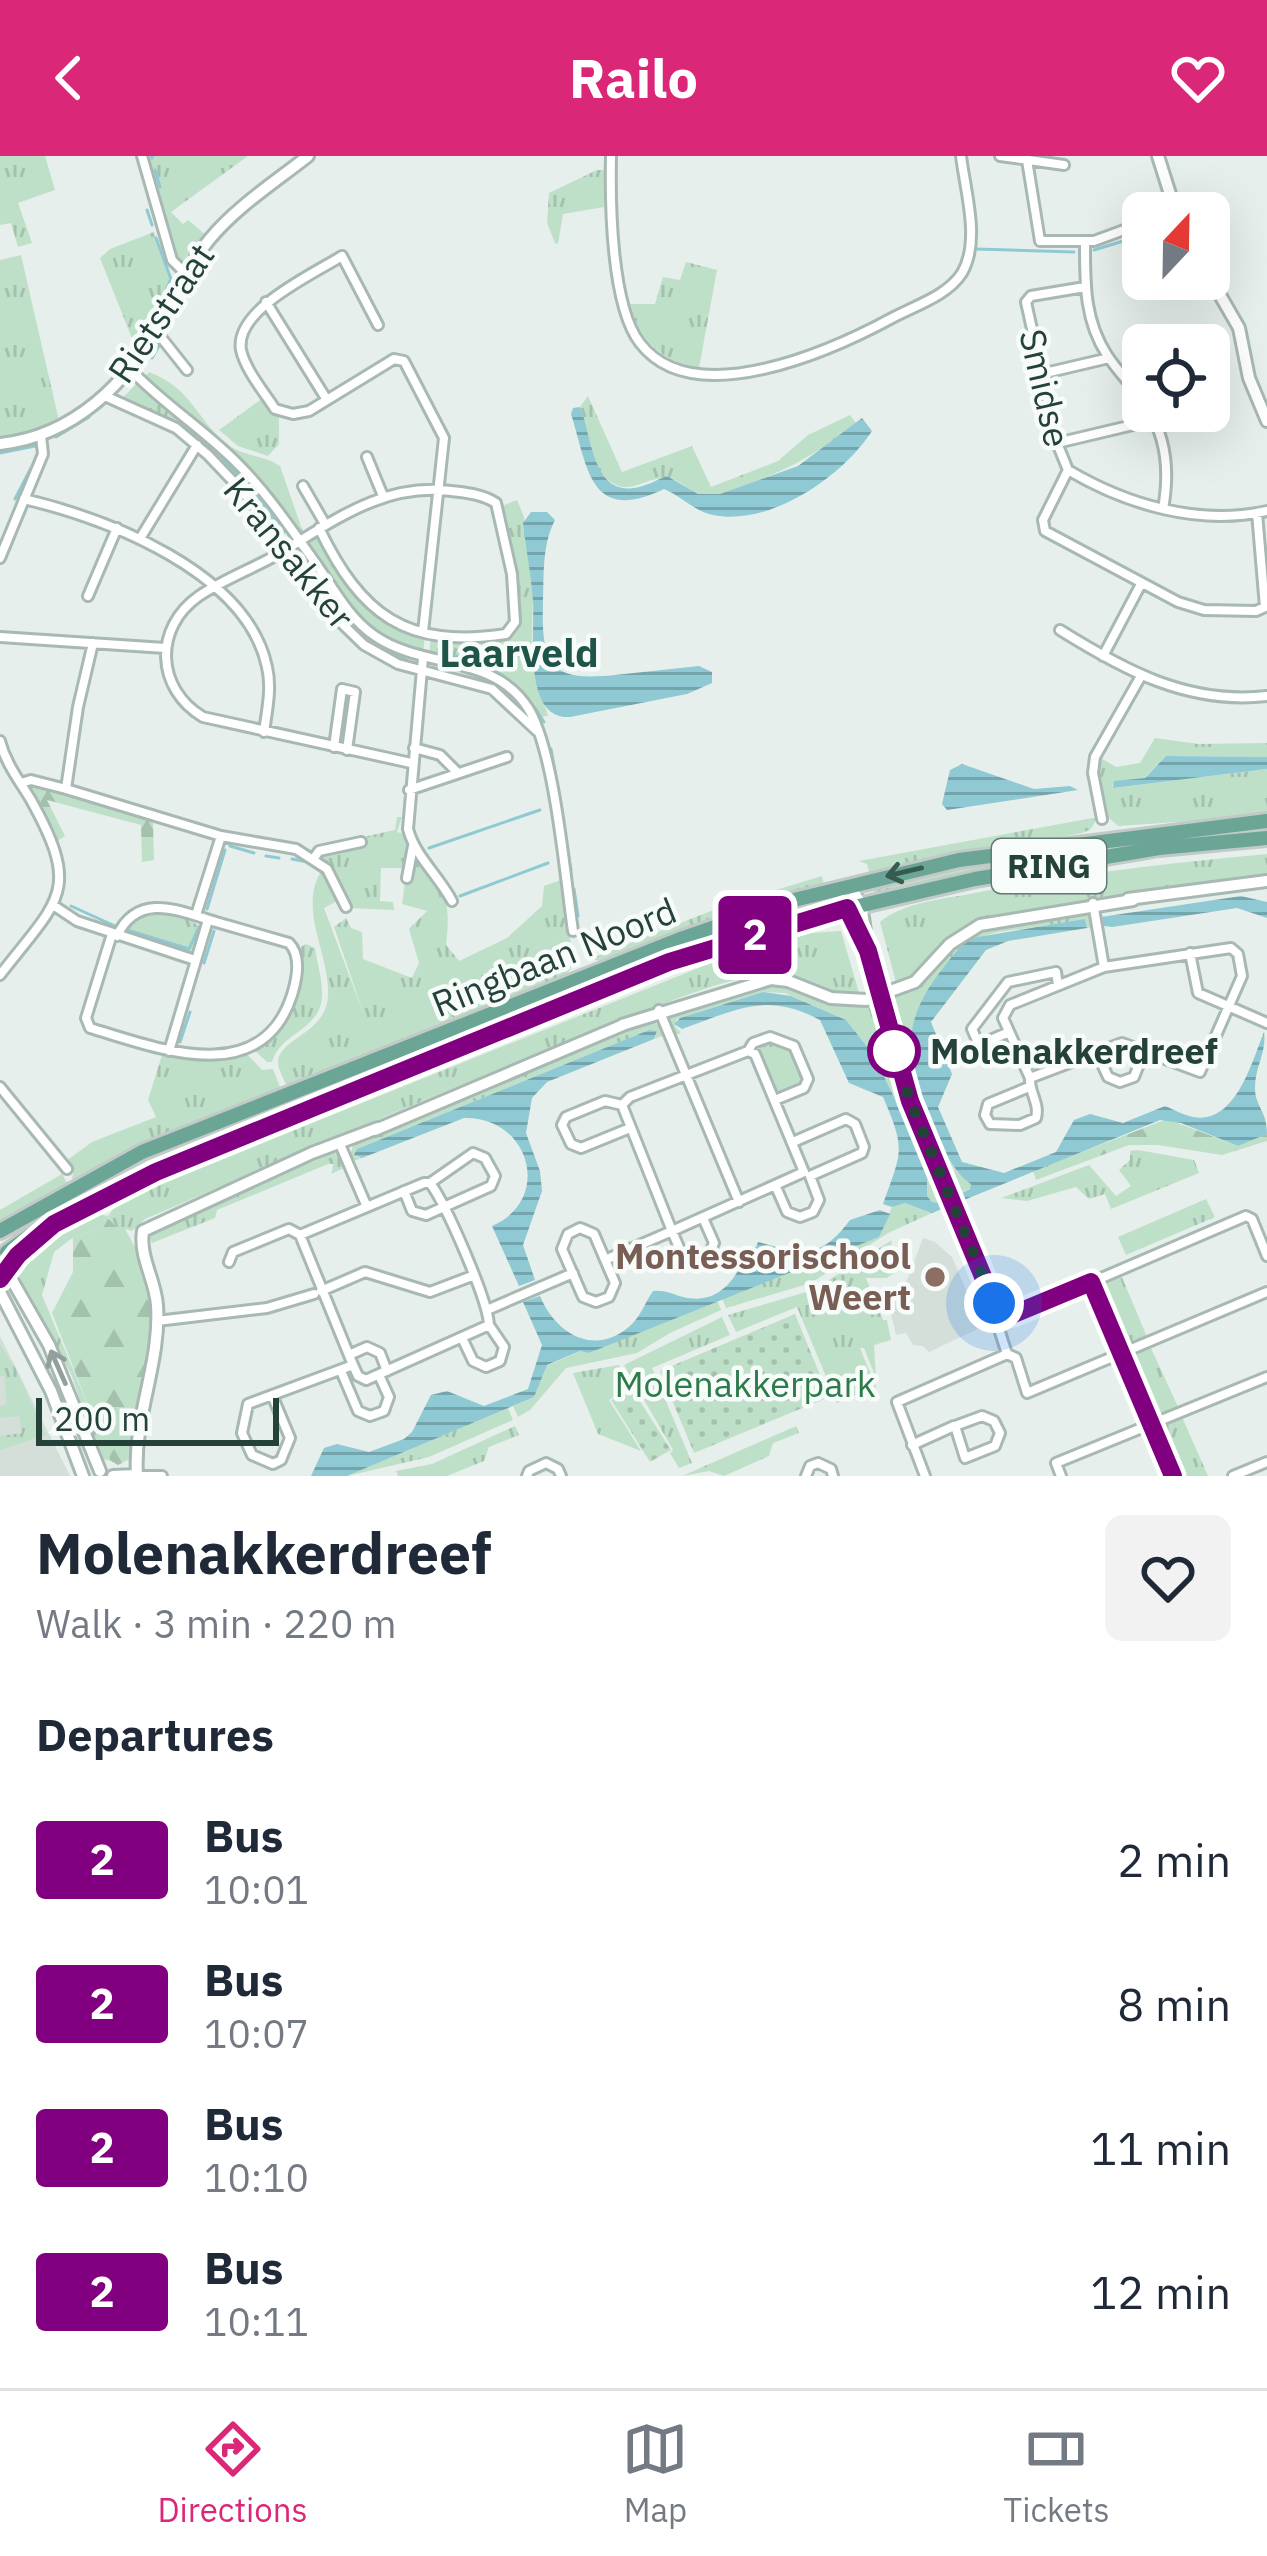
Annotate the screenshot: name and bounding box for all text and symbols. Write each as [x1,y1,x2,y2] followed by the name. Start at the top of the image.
[569,43,698,113] text: Railo
[36,45,102,111] icon: back
[1165,45,1231,111] icon: heart
[1122,192,1230,300] north arrow
[1122,192,1230,432] map controls
[97,234,224,392] street label: Rietstraat
[1009,324,1082,451] street label: Smidse
[1122,324,1230,432] button: locate
[214,467,365,638] street label: Kransakker
[439,627,599,678] district label: Laarveld
[992,839,1106,893] road number: RING
[886,862,924,885] one-way arrow
[425,886,683,1027] street label: Ringbaan Noord
[716,896,794,974] line badge: 2
[742,907,768,962] text: 2
[869,1026,919,1076] marker: Molenakkerdreef
[930,1027,1218,1074] place label: Molenakkerdreef
[615,1232,911,1320] place label: Montessorischool Weert
[922,1264,948,1290] marker: Montessorischool Weert
[964,1273,1024,1333] your location
[46,1349,68,1385] one-way arrow
[614,1360,876,1407] park label: Molenakkerpark
[36,1392,279,1445] scale bar
[54,1397,150,1440] text: 200 m
[1105,1515,1231,1641] button: heart
[36,1516,492,1590] text: Molenakkerdreef
[36,1598,397,1649] text: Walk · 3 min · 220 m
[36,1705,274,1763] text: Departures
[204,1806,284,1864] text: Bus
[1117,1831,1231,1889] text: 2 min
[89,1832,115,1887] text: 2
[204,1864,309,1915] text: 10:01
[204,1950,284,2008] text: Bus
[1117,1975,1231,2033] text: 8 min
[89,1976,115,2031] text: 2
[204,2008,309,2059] text: 10:07
[204,2094,284,2152] text: Bus
[1090,2119,1231,2177] text: 11 min
[89,2120,115,2175] text: 2
[204,2152,309,2203] text: 10:10
[204,2238,284,2296] text: Bus
[1090,2263,1231,2321] text: 12 min
[89,2264,115,2319] text: 2
[204,2296,309,2347] text: 10:11
[157,2416,308,2531] tab: Directions
[622,2416,688,2531] tab: Map
[1003,2416,1110,2531] tab: Tickets

